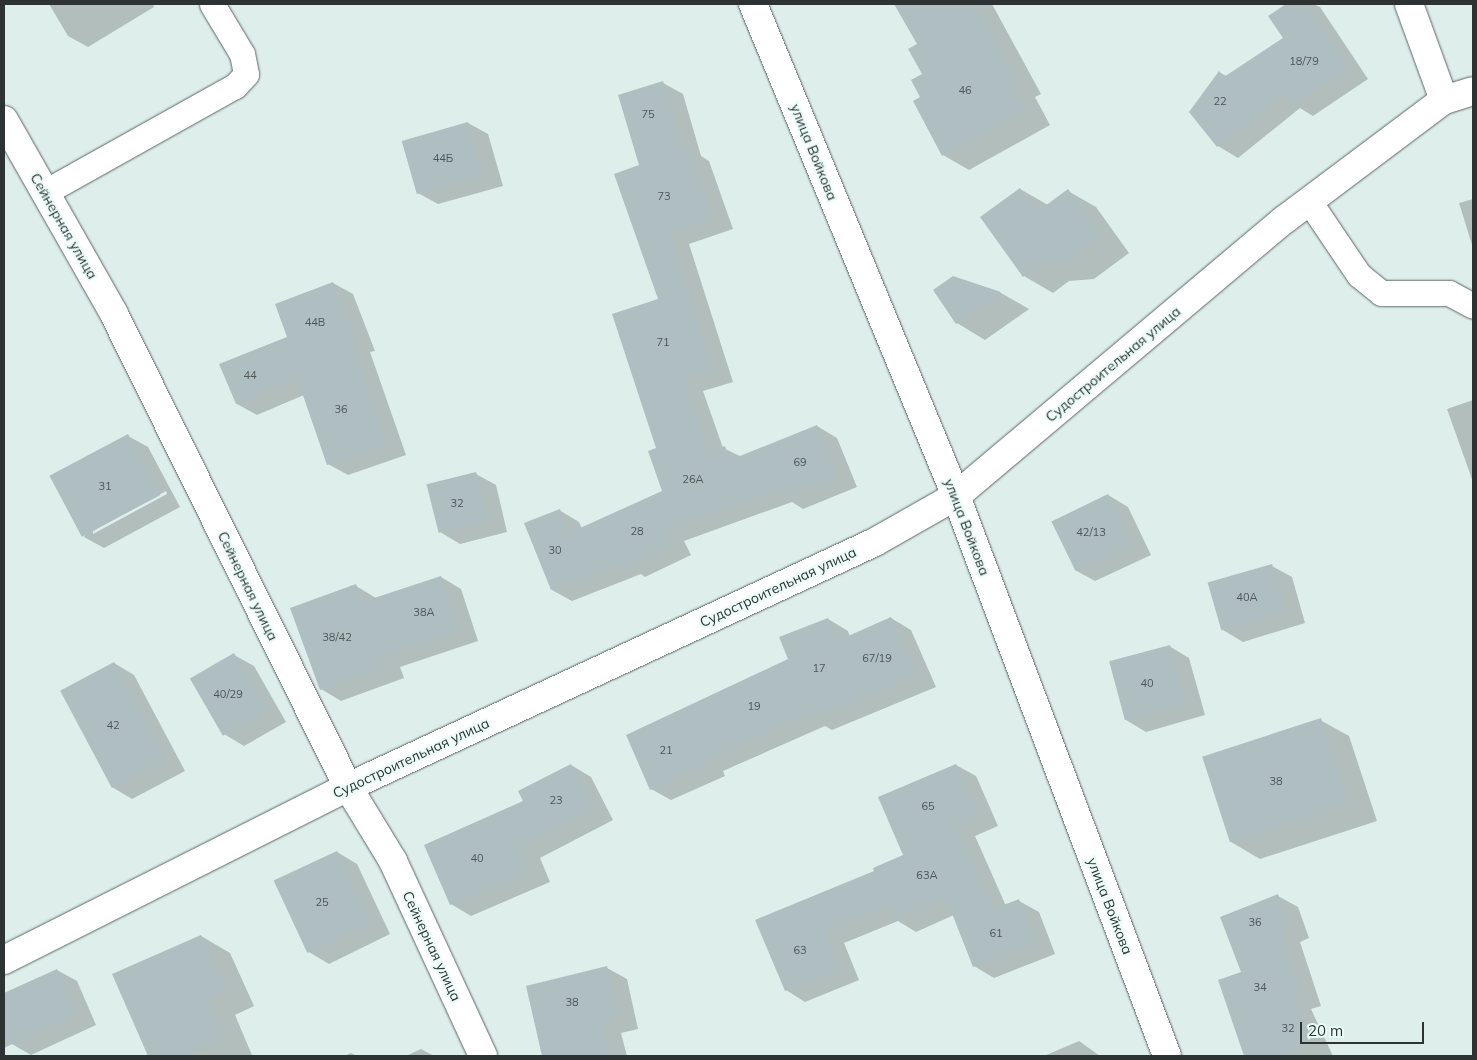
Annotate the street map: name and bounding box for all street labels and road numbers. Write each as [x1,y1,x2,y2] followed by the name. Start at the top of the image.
[787,101,841,203] street label: улица Войкова
[27,170,101,282] street label: Сейнерная улица
[1042,303,1184,425] street label: Судостроительная улица
[941,476,993,578] street label: улица Войкова
[214,529,282,643] street label: Сейнерная улица
[697,543,859,631] street label: Судостроительная улица
[330,714,492,802] street label: Судостроительная улица
[1084,855,1136,957] street label: улица Войкова
[399,888,465,1004] street label: Сейнерная улица

